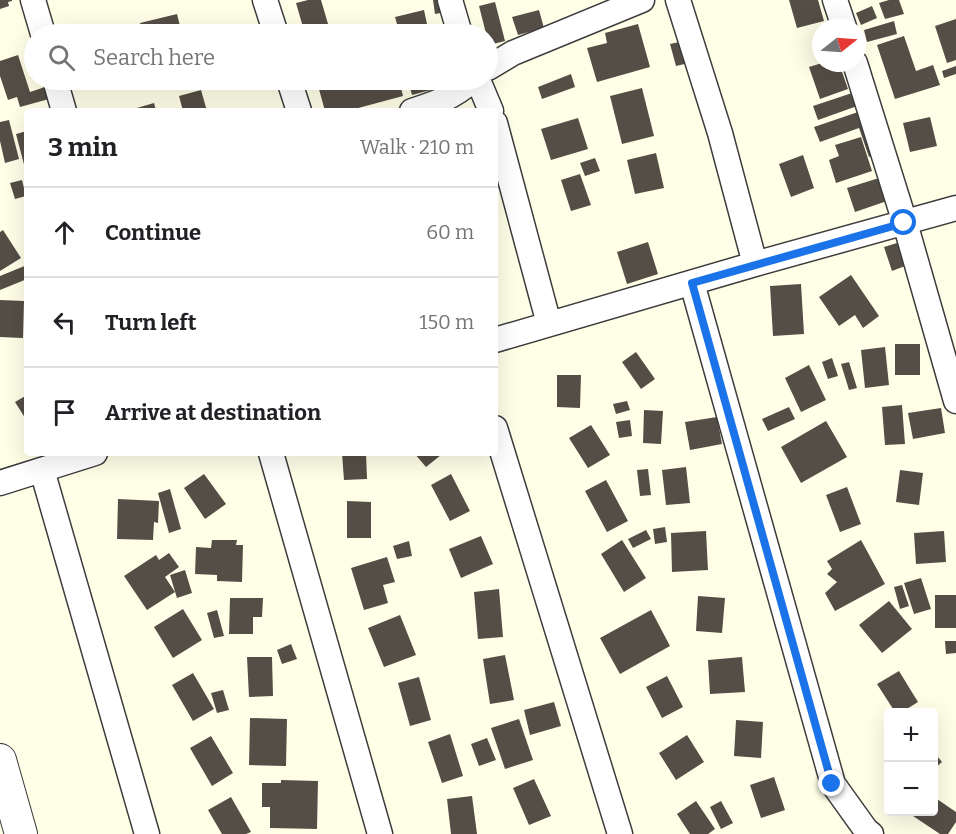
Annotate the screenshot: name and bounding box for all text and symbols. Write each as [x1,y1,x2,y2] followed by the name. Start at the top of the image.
[812,18,866,72] north arrow
[24,24,498,90] search box
[45,41,78,74] icon: search
[93,44,215,71] text: Search here
[48,132,117,163] text: 3 min
[360,135,474,159] text: Walk · 210 m
[890,209,916,235] route start
[48,216,81,249] icon: ahead
[105,219,201,246] text: Continue
[426,220,474,244] text: 60 m
[48,306,81,339] icon: left
[105,309,197,336] text: Turn left
[419,310,474,334] text: 150 m
[48,396,81,429] icon: arrive
[105,399,321,426] text: Arrive at destination
[884,708,938,816] map controls
[884,708,938,762] button: +
[884,762,938,816] button: −
[818,770,844,796] route end

